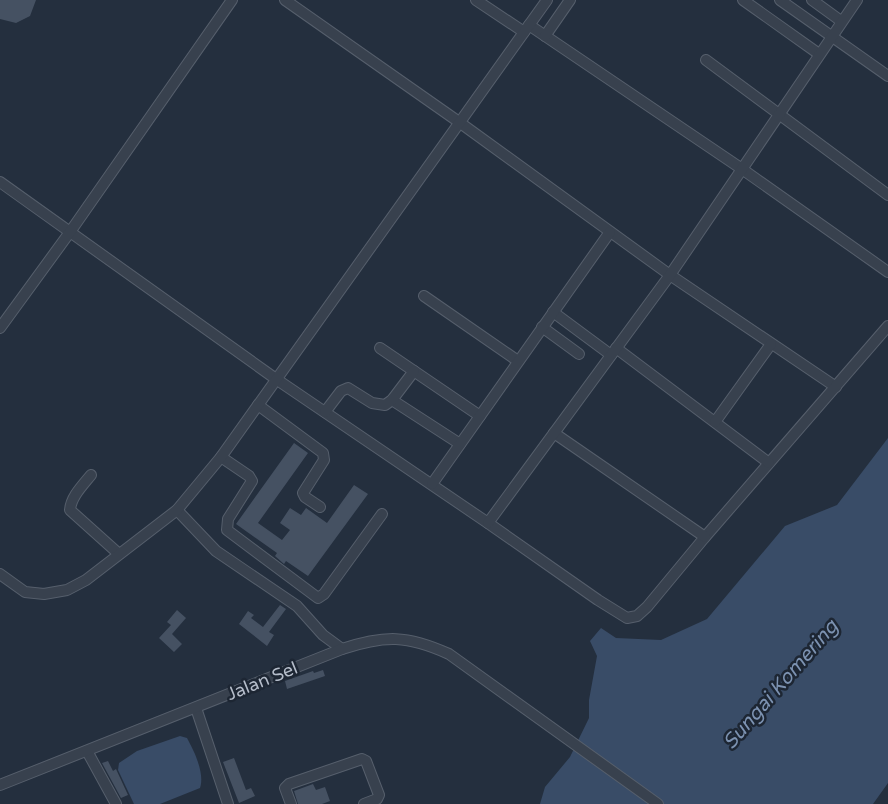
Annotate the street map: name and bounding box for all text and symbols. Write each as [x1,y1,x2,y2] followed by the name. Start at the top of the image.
[718,614,844,754] water label: Sungai Komering
[223,657,301,705] street label: Jalan Sel

